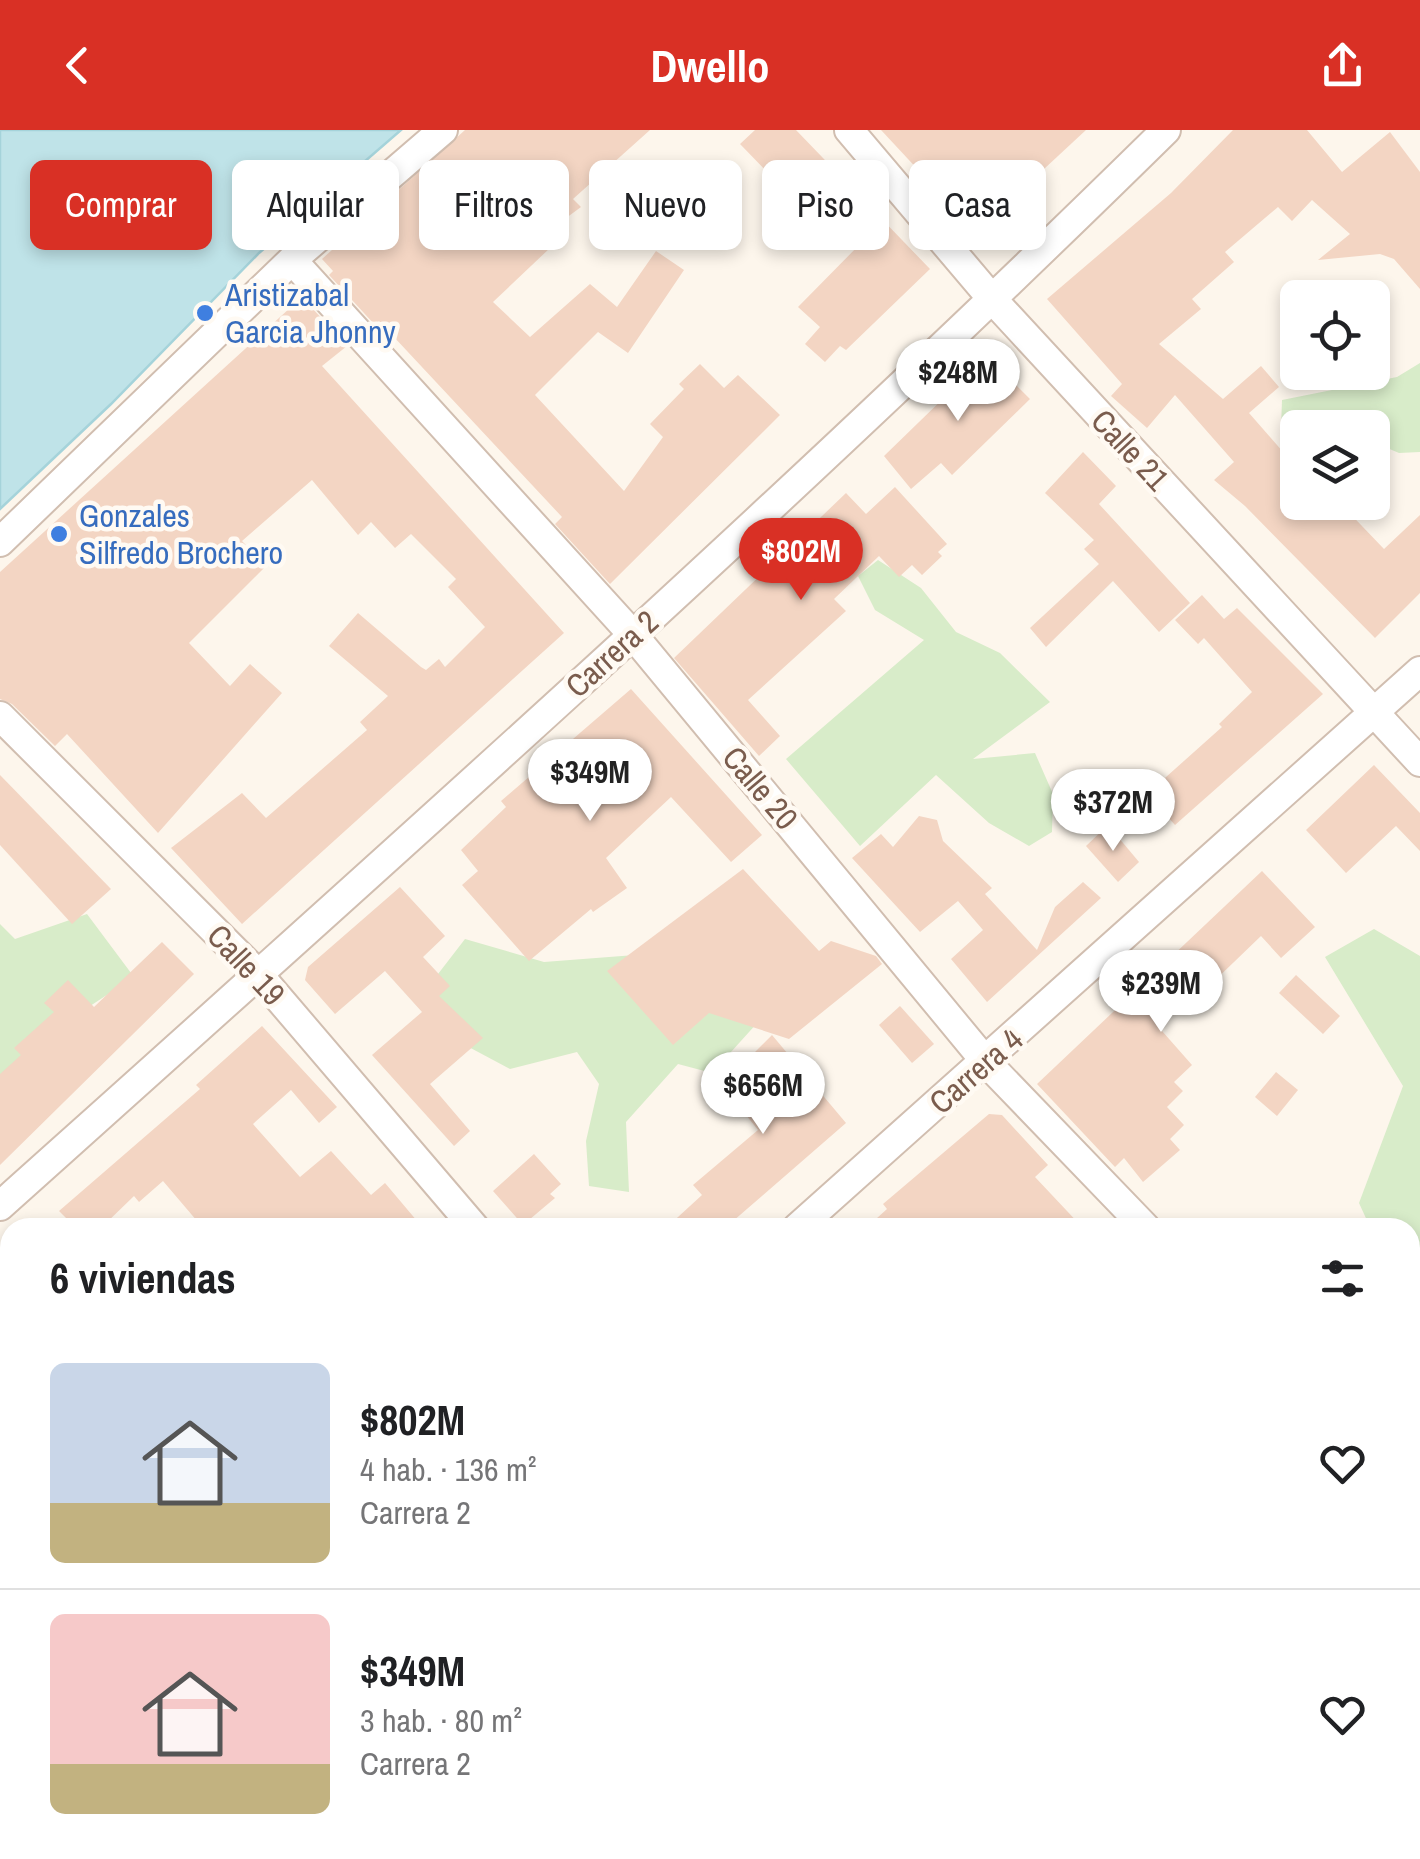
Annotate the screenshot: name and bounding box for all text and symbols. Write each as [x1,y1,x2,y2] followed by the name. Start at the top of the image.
[651,35,769,96] text: Dwello
[50,38,105,93] icon: back
[1315,38,1370,93] icon: share
[30,160,212,250] chip: Comprar
[232,160,399,250] chip: Alquilar
[419,160,569,250] chip: Filtros
[589,160,742,250] chip: Nuevo
[762,160,889,250] chip: Piso
[909,160,1046,250] chip: Casa
[224,273,396,353] place label: Aristizabal Garcia Jhonny
[1280,280,1390,520] map controls
[1280,280,1390,390] button: locate
[194,302,216,324] marker: Aristizabal Garcia Jhonny
[888,339,1028,424] pin: $248M
[918,350,998,393] text: $248M
[1082,400,1179,500] street label: Calle 21
[1280,410,1390,520] button: layers
[79,494,283,574] place label: Gonzales Silfredo Brochero
[731,518,871,603] pin: $802M
[48,523,70,545] marker: Gonzales Silfredo Brochero
[761,529,841,572] text: $802M
[556,601,667,707] street label: Carrera 2
[713,737,808,838] street label: Calle 20
[520,739,660,824] pin: $349M
[550,750,630,793] text: $349M
[1043,769,1183,854] pin: $372M
[1073,780,1153,823] text: $372M
[198,915,295,1015] street label: Calle 19
[1091,950,1231,1035] pin: $239M
[1121,961,1201,1004] text: $239M
[920,1018,1032,1123] street label: Carrera 4
[693,1052,833,1137] pin: $656M
[723,1063,803,1106] text: $656M
[50,1250,236,1306] text: 6 viviendas
[1315,1251,1370,1306] icon: filters
[360,1392,465,1448] text: $802M
[130,1403,250,1523] icon: home
[1315,1436,1370,1491] icon: heart
[360,1448,537,1491] text: 4 hab. · 136 m²
[360,1491,471,1534] text: Carrera 2
[360,1643,465,1699] text: $349M
[130,1654,250,1774] icon: home
[1315,1687,1370,1742] icon: heart
[360,1699,522,1742] text: 3 hab. · 80 m²
[360,1742,471,1785] text: Carrera 2

